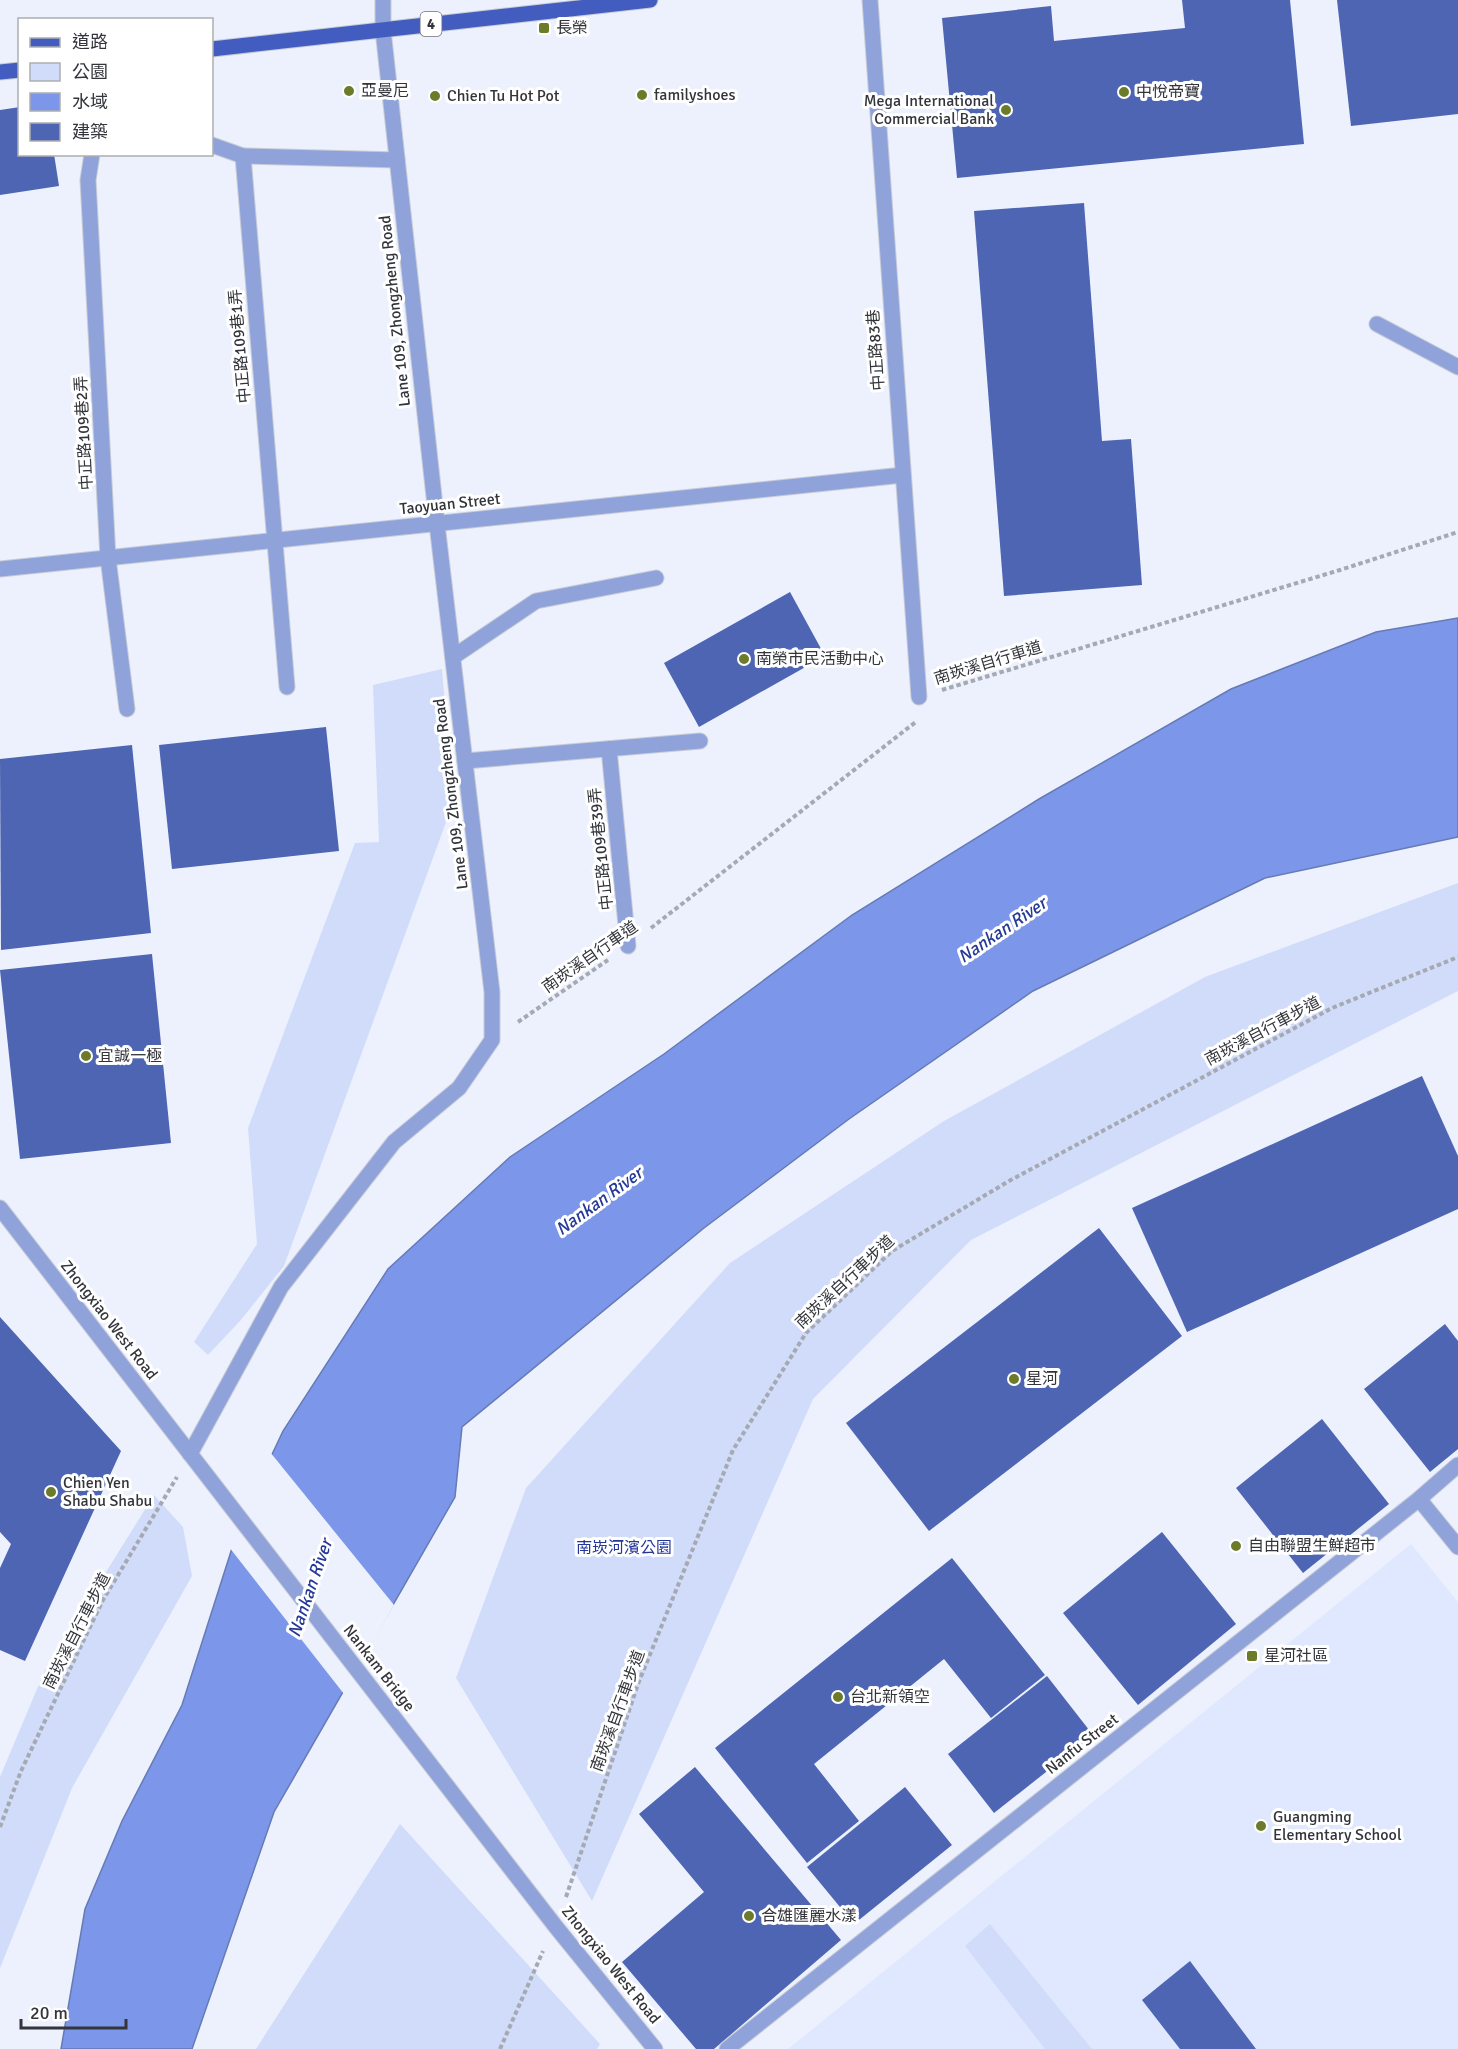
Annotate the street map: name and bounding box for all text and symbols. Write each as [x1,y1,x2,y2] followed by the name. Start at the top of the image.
[420,12,442,36] road number: 4
[18,18,213,156] legend
[556,18,588,38] place label: 長榮
[537,21,551,35] marker: 長榮
[72,31,108,53] text: 道路
[72,61,108,83] text: 公園
[361,81,409,101] place label: 亞曼尼
[1136,82,1200,102] place label: 中悅帝寶
[342,84,356,98] marker: 亞曼尼
[654,85,736,105] place label: familyshoes
[1117,85,1131,99] marker: 中悅帝寶
[447,86,560,106] place label: Chien Tu Hot Pot
[635,88,649,102] marker: familyshoes
[428,89,442,103] marker: Chien Tu Hot Pot
[72,91,108,113] text: 水域
[864,91,994,129] place label: Mega International Commercial Bank
[999,103,1013,117] marker: Mega International Commercial Bank
[72,121,108,143] text: 建築
[375,214,415,408] street label: Lane 109, Zhongzheng Road
[225,288,255,404] street label: 中正路109巷1弄
[863,309,889,391] street label: 中正路83巷
[71,375,97,491] street label: 中正路109巷2弄
[399,489,502,519] street label: Taoyuan Street
[932,637,1044,689] street label: 南崁溪自行車道
[756,649,884,669] place label: 南榮市民活動中心
[737,652,751,666] marker: 南榮市民活動中心
[429,697,473,891] street label: Lane 109, Zhongzheng Road
[585,787,617,911] street label: 中正路109巷39弄
[953,891,1052,968] water label: Nankan River
[538,917,642,997] street label: 南崁溪自行車道
[1202,992,1324,1070] street label: 南崁溪自行車步道
[98,1046,162,1066] place label: 宜誠一極
[79,1049,93,1063] marker: 宜誠一極
[551,1161,649,1240] water label: Nankan River
[791,1231,899,1333] street label: 南崁溪自行車步道
[56,1256,162,1384] street label: Zhongxiao West Road
[1026,1369,1058,1389] place label: 星河
[1007,1372,1021,1386] marker: 星河
[63,1473,152,1511] place label: Chien Yen Shabu Shabu
[44,1485,58,1499] marker: Chien Yen Shabu Shabu
[283,1534,338,1640] water label: Nankan River
[1248,1536,1376,1556] place label: 自由聯盟生鮮超市
[576,1538,672,1558] park label: 南崁河濱公園
[1229,1539,1243,1553] marker: 自由聯盟生鮮超市
[39,1569,115,1693] street label: 南崁溪自行車步道
[339,1620,419,1716] street label: Nankam Bridge
[1264,1646,1328,1666] place label: 星河社區
[587,1647,649,1775] street label: 南崁溪自行車步道
[1245,1649,1259,1663] marker: 星河社區
[850,1687,930,1707] place label: 台北新領空
[831,1690,845,1704] marker: 台北新領空
[1042,1709,1123,1779] street label: Nanfu Street
[1273,1807,1402,1845] place label: Guangming Elementary School
[1254,1819,1268,1833] marker: Guangming Elementary School
[557,1902,665,2028] street label: Zhongxiao West Road
[761,1906,857,1926] place label: 合雄匯麗水漾
[742,1909,756,1923] marker: 合雄匯麗水漾
[21,1992,126,2030] scale bar
[30,2002,68,2024] text: 20 m

